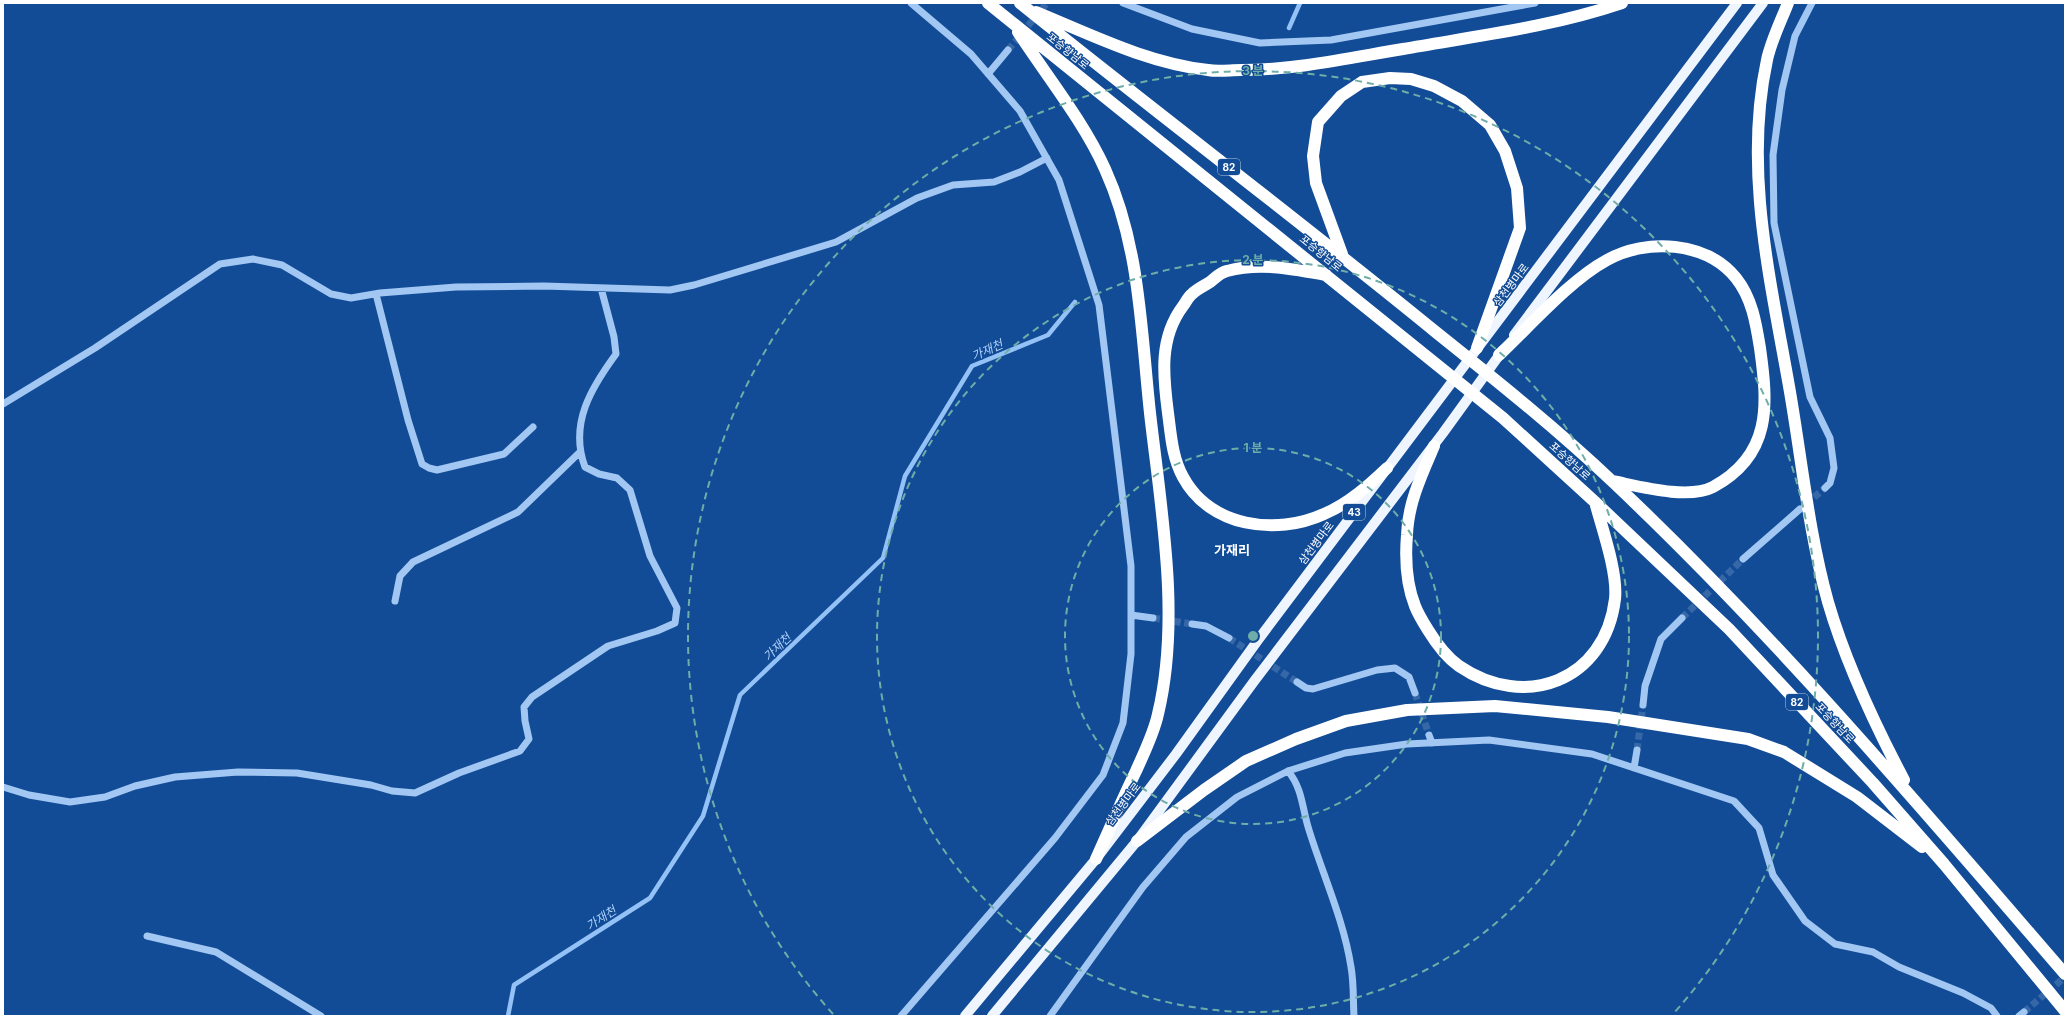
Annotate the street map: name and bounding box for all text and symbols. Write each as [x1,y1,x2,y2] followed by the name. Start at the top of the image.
[1044,30,1092,72] street label: 포승향남로
[1242,63,1264,78] text: 3 분
[1218,159,1240,175] road number: 82
[1297,232,1345,274] street label: 포승향남로
[1242,252,1264,267] text: 2 분
[1490,261,1532,309] street label: 삼천병마로
[969,336,1007,364] water label: 가재천
[1547,439,1593,483] street label: 포승향남로
[1243,440,1263,455] text: 1 분
[1343,504,1365,520] road number: 43
[1295,519,1337,567] street label: 삼천병마로
[1214,542,1250,558] district label: 가재리
[760,629,796,664] water label: 가재천
[1246,629,1260,643] centre of rings
[1786,694,1808,710] road number: 82
[1813,700,1857,746] street label: 포승향남로
[1102,780,1144,828] street label: 삼천병마로
[583,902,621,933] water label: 가재천

